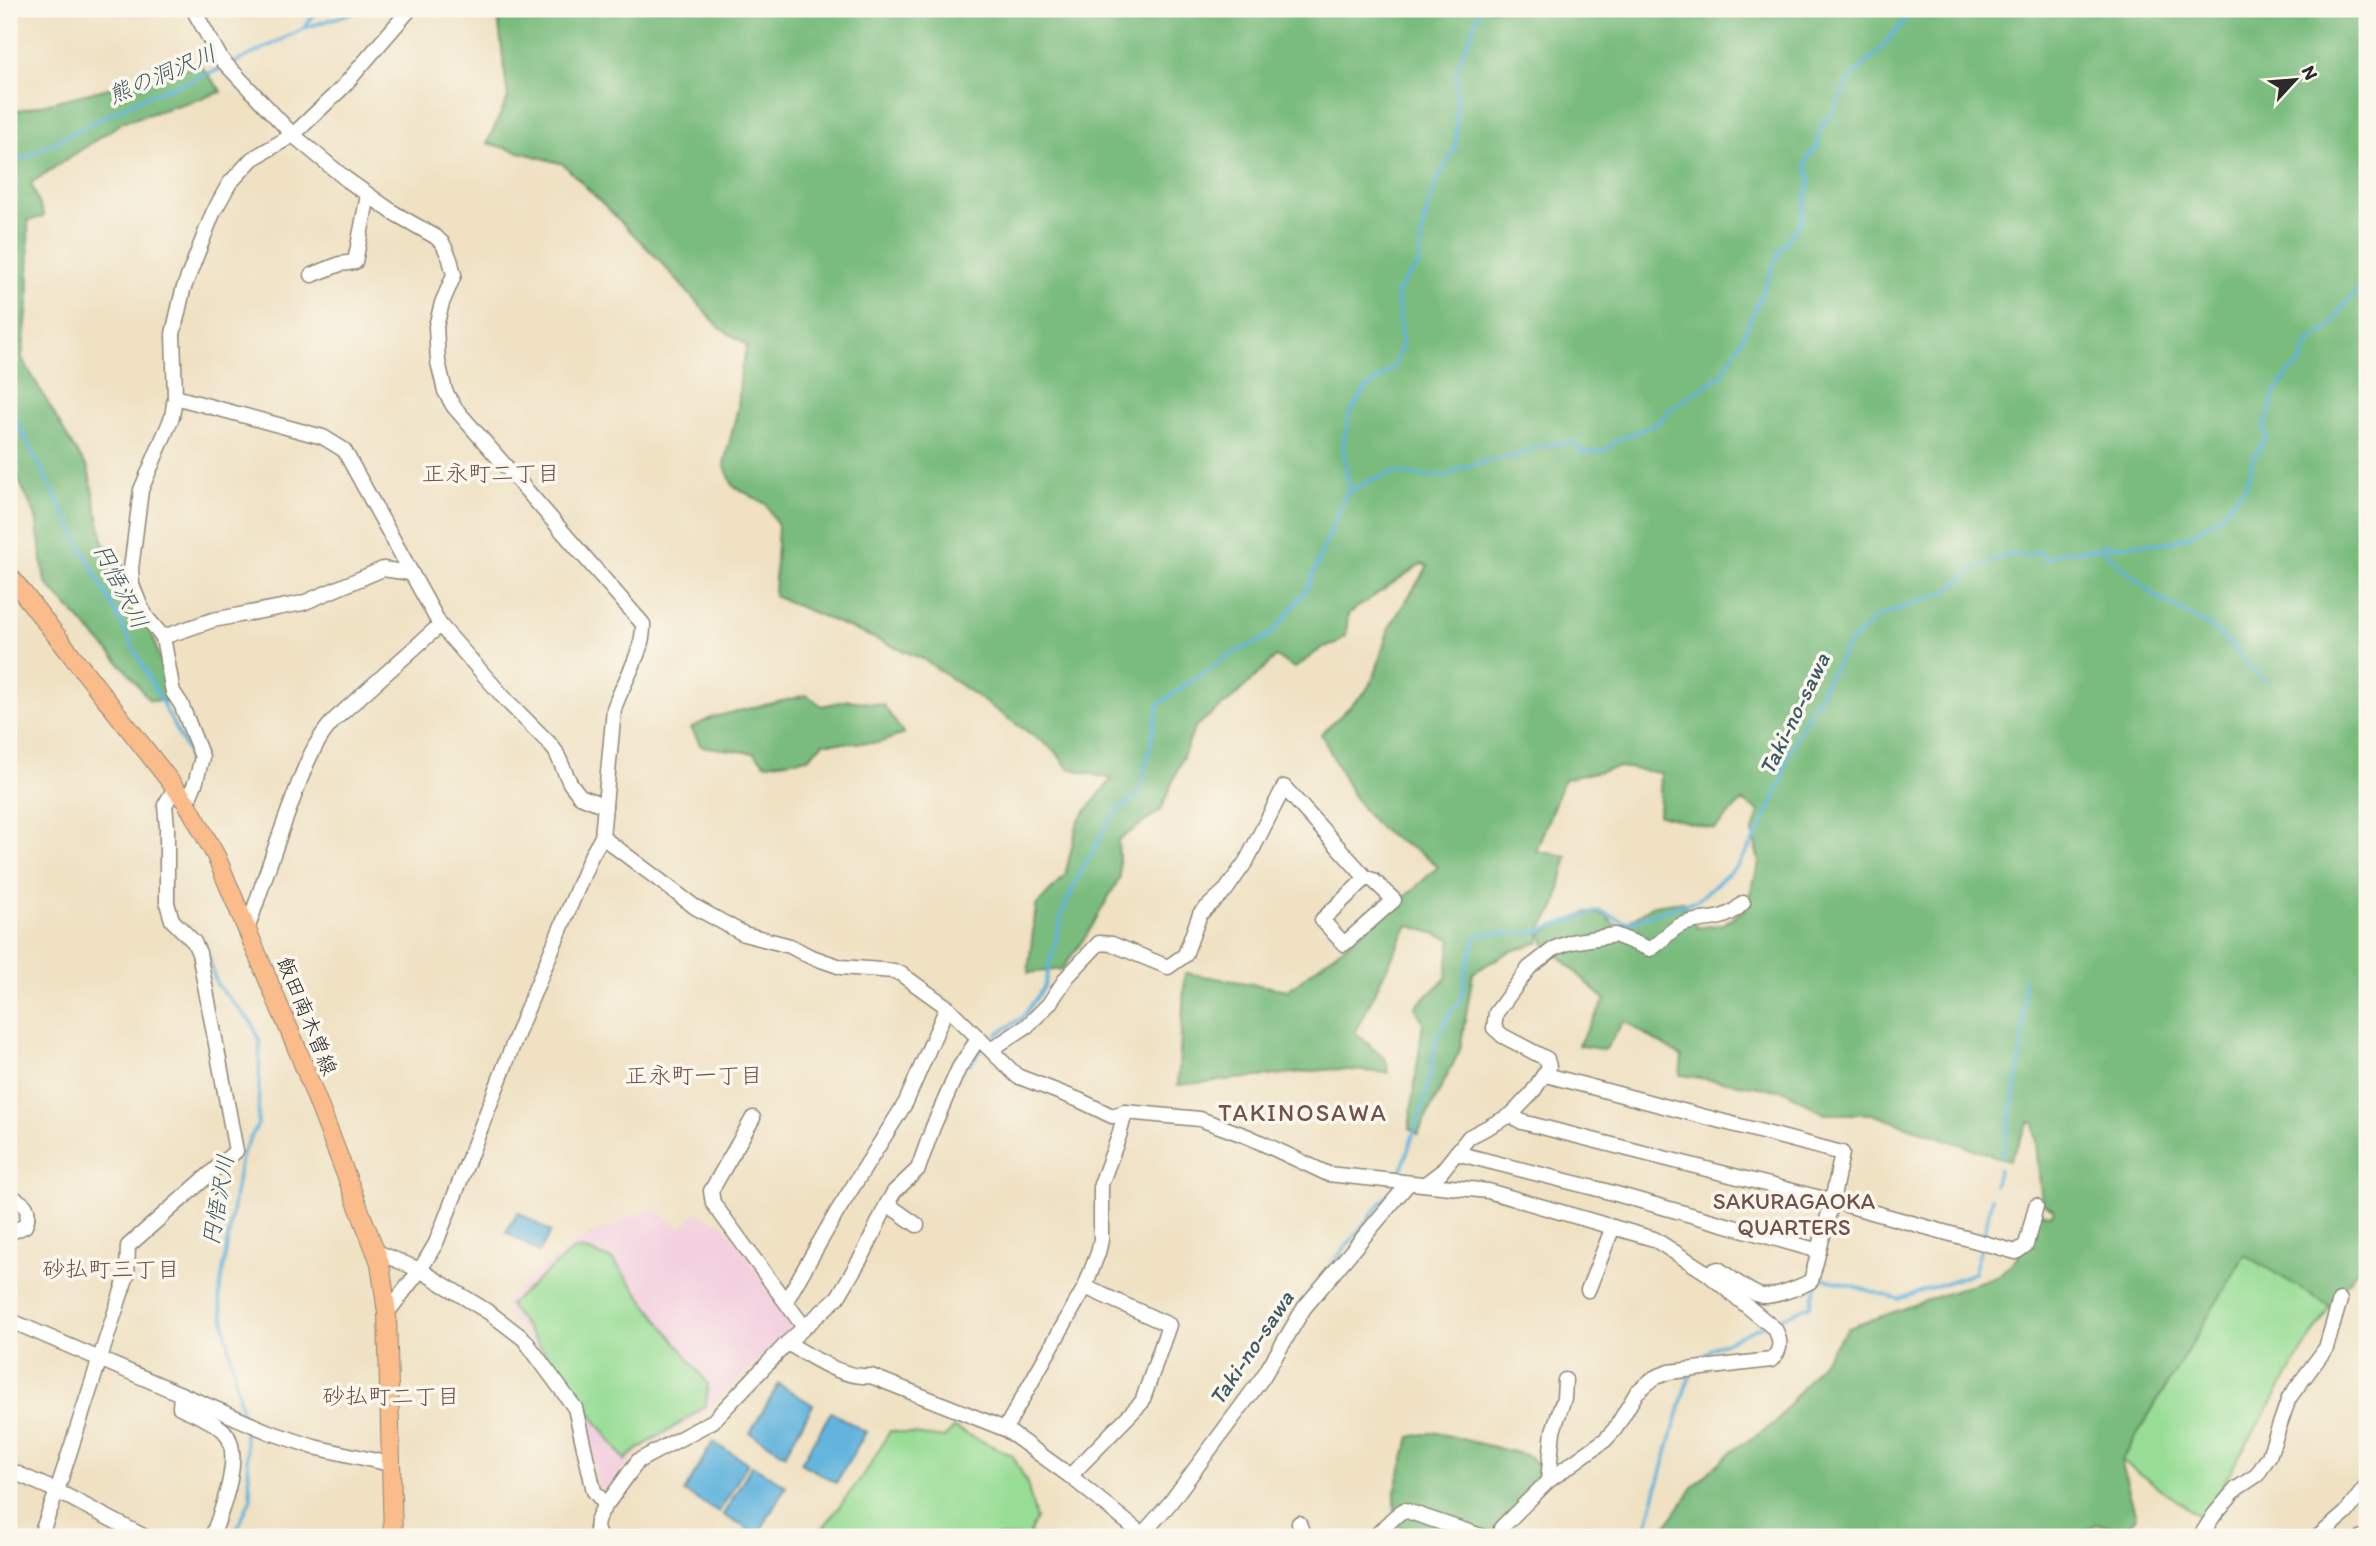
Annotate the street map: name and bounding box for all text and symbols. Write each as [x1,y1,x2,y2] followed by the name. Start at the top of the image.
[104,39,220,109] water label: 熊の洞沢川
[2260,46,2330,116] north arrow
[2297,62,2323,84] text: N
[422,459,560,487] district label: 正永町二丁目
[88,539,154,633] water label: 円悟沢川
[1752,648,1836,779] water label: Taki-no-sawa
[272,953,343,1079] street label: 飯田南木曽線
[625,1061,763,1089] district label: 正永町一丁目
[1218,1098,1388,1127] district label: TAKINOSAWA
[196,1152,240,1248] water label: 円悟沢川
[1713,1187,1875,1241] district label: SAKURAGAOKA QUARTERS
[42,1255,180,1283] district label: 砂払町三丁目
[1202,1285,1300,1411] water label: Taki-no-sawa
[322,1382,460,1410] district label: 砂払町二丁目

